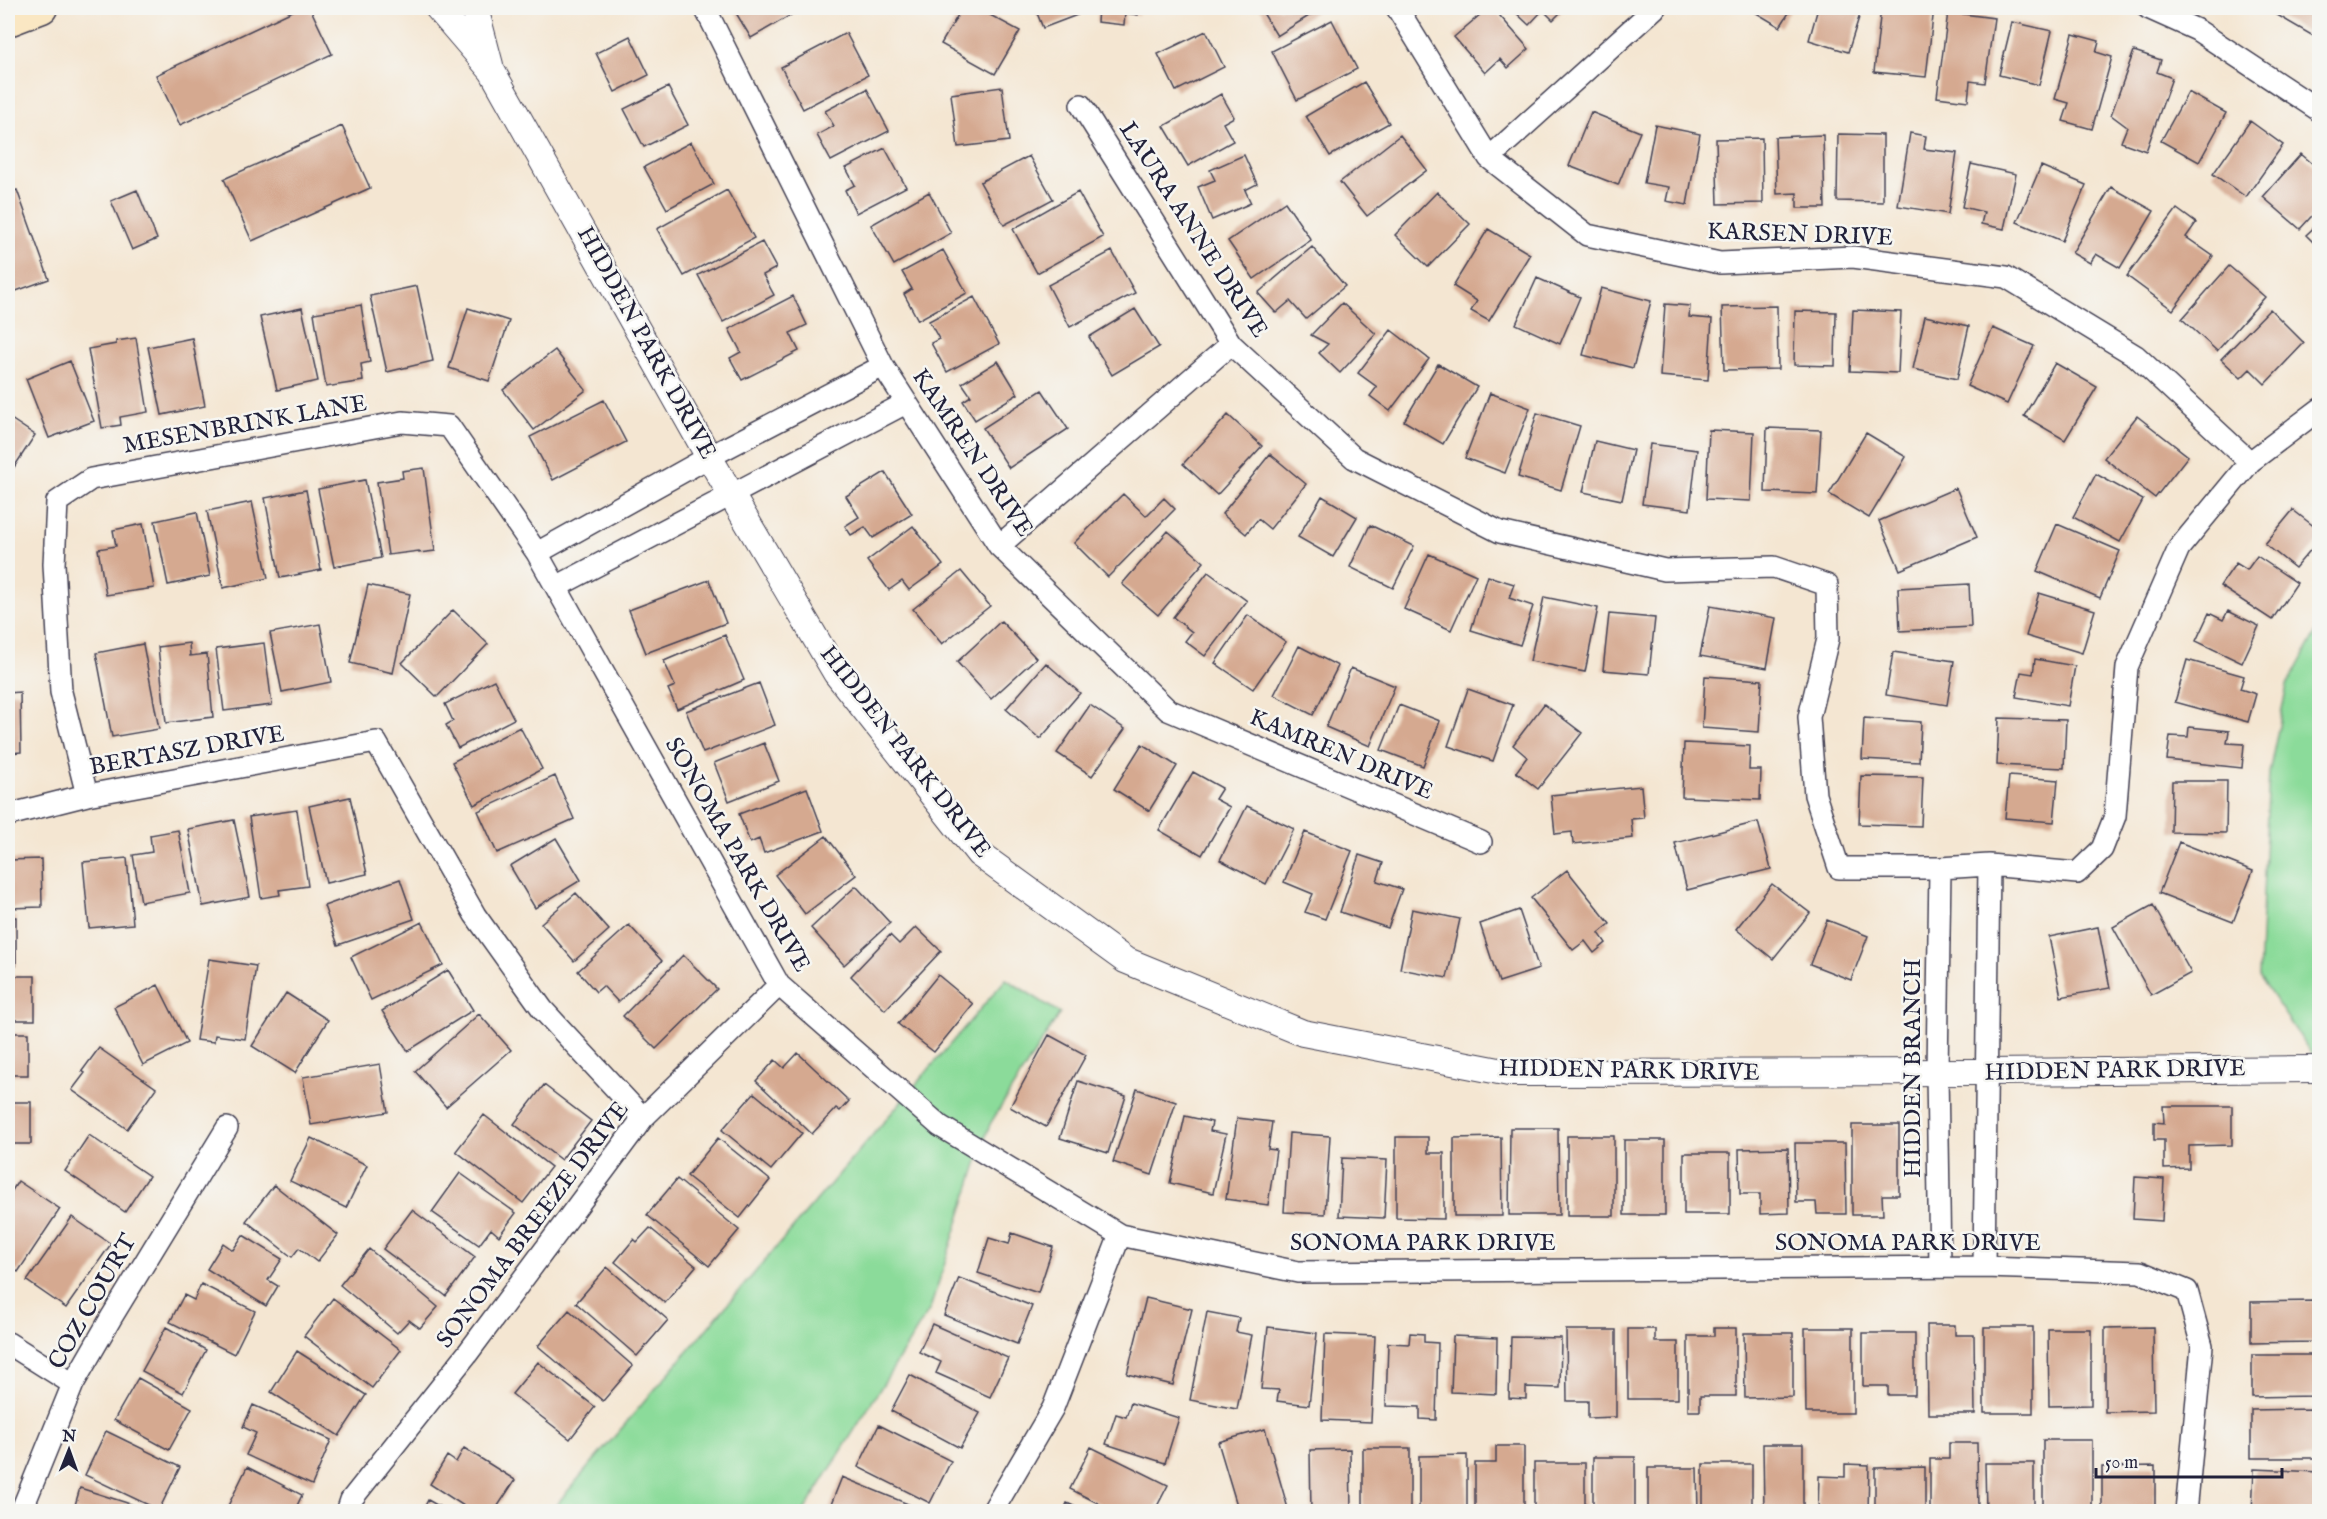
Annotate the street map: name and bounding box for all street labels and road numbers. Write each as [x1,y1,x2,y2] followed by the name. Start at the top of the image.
[1111,116,1275,344] street label: LAURA ANNE DRIVE
[1706,216,1894,254] street label: KARSEN DRIVE
[569,221,723,465] street label: HIDDEN PARK DRIVE
[904,363,1040,543] street label: KAMREN DRIVE
[121,388,369,462] street label: MESENBRINK LANE
[812,639,998,865] street label: HIDDEN PARK DRIVE
[1244,702,1438,808] street label: KAMREN DRIVE
[87,719,287,783] street label: BERTASZ DRIVE
[657,732,817,978] street label: SONOMA PARK DRIVE
[1898,958,1929,1178] street label: HIDDEN BRANCH
[1498,1053,1760,1089] street label: HIDDEN PARK DRIVE
[1984,1053,2246,1089] street label: HIDDEN PARK DRIVE
[430,1095,636,1355] street label: SONOMA BREEZE DRIVE
[42,1228,145,1375] street label: COZ COURT
[1290,1228,1556,1259] street label: SONOMA PARK DRIVE
[1775,1228,2041,1259] street label: SONOMA PARK DRIVE

